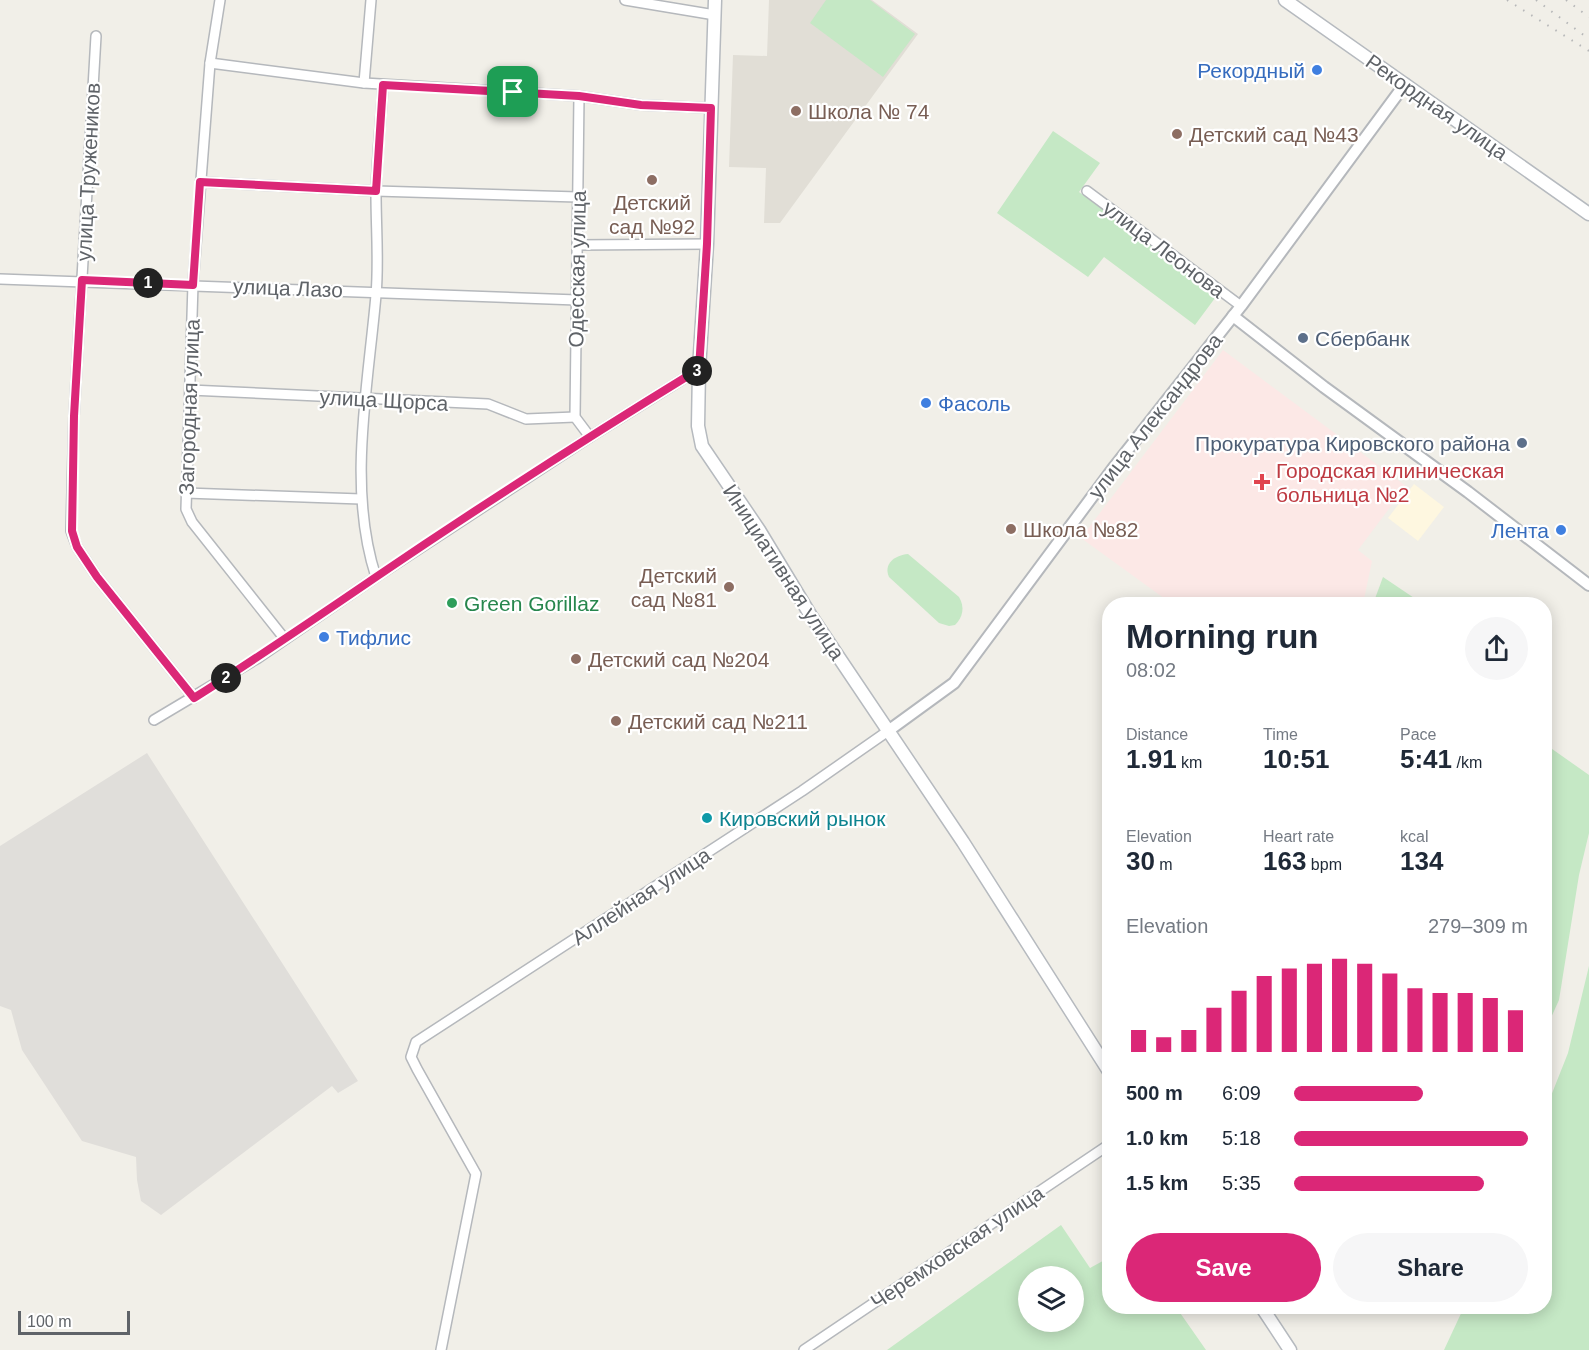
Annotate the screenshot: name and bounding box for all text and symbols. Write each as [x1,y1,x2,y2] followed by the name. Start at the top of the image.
[1362,50,1512,165] street label: Рекордная улица
[1197,59,1305,82] place label: Рекордный
[1310,63,1324,77] marker: Рекордный
[487,66,538,117] pin
[496,75,529,108] icon: arrive
[72,82,104,262] street label: улица Тружеников
[808,100,930,123] place label: Школа № 74
[789,104,803,118] marker: Школа № 74
[1189,123,1359,146] place label: Детский сад №43
[1170,127,1184,141] marker: Детский сад №43
[645,173,659,187] marker: Детский сад №92
[564,190,590,348] street label: Одесская улица
[609,191,695,238] place label: Детский сад №92
[1099,196,1230,302] street label: улица Леонова
[133,268,163,298] pin: 1
[144,274,152,291] text: 1
[233,275,343,301] street label: улица Лазо
[174,318,204,496] street label: Загородная улица
[1315,327,1410,350] place label: Сбербанк
[1083,329,1227,503] street label: улица Александрова
[1296,331,1310,345] marker: Сбербанк
[682,356,712,386] pin: 3
[693,362,701,379] text: 3
[319,385,449,415] street label: улица Щорса
[938,392,1011,415] place label: Фасоль
[919,396,933,410] marker: Фасоль
[1195,432,1510,455] place label: Прокуратура Кировского района
[1515,436,1529,450] marker: Прокуратура Кировского района
[1276,459,1504,506] place label: Городская клиническая больница №2
[1253,473,1271,491] marker: Городская клиническая больница №2
[719,480,849,664] street label: Инициативная улица
[1023,518,1139,541] place label: Школа №82
[1491,519,1549,542] place label: Лента
[1004,522,1018,536] marker: Школа №82
[1554,523,1568,537] marker: Лента
[631,564,717,611] place label: Детский сад №81
[722,580,736,594] marker: Детский сад №81
[464,592,599,615] place label: Green Gorillaz
[445,596,459,610] marker: Green Gorillaz
[1465,617,1528,680] button: share
[1126,618,1318,655] text: Morning run
[336,626,411,649] place label: Тифлис
[317,630,331,644] marker: Тифлис
[588,648,770,671] place label: Детский сад №204
[569,652,583,666] marker: Детский сад №204
[1126,659,1176,681] text: 08:02
[211,663,241,693] pin: 2
[222,669,230,686] text: 2
[628,710,808,733] place label: Детский сад №211
[609,714,623,728] marker: Детский сад №211
[1126,726,1188,743] text: Distance
[1263,726,1298,743] text: Time
[1400,726,1436,743] text: Pace
[1126,744,1177,774] text: 1.91
[1263,744,1330,774] text: 10:51
[1400,744,1452,774] text: 5:41
[1177,754,1202,771] text: km
[1452,754,1482,771] text: /km
[719,807,886,830] place label: Кировский рынок
[700,811,714,825] marker: Кировский рынок
[1126,828,1192,845] text: Elevation
[1263,828,1334,845] text: Heart rate
[1400,828,1428,845] text: kcal
[568,843,715,949] street label: Аллейная улица
[1126,846,1155,876] text: 30
[1263,846,1306,876] text: 163
[1400,846,1443,876] text: 134
[1155,856,1173,873] text: m
[1306,856,1342,873] text: bpm
[1126,915,1208,937] text: Elevation
[1428,915,1528,937] text: 279–309 m
[1126,1082,1183,1104] text: 500 m
[1222,1082,1261,1104] text: 6:09
[1126,1127,1188,1149] text: 1.0 km
[1222,1127,1261,1149] text: 5:18
[1126,1172,1188,1194] text: 1.5 km
[1222,1172,1261,1194] text: 5:35
[866,1181,1048,1313] street label: Черемховская улица
[1126,1233,1321,1302] button: Save
[1333,1233,1528,1302] button: Share
[1018,1266,1084,1332] map controls
[1018,1266,1084,1332] button: layers
[18,1308,130,1336] scale bar
[27,1313,71,1330] text: 100 m

